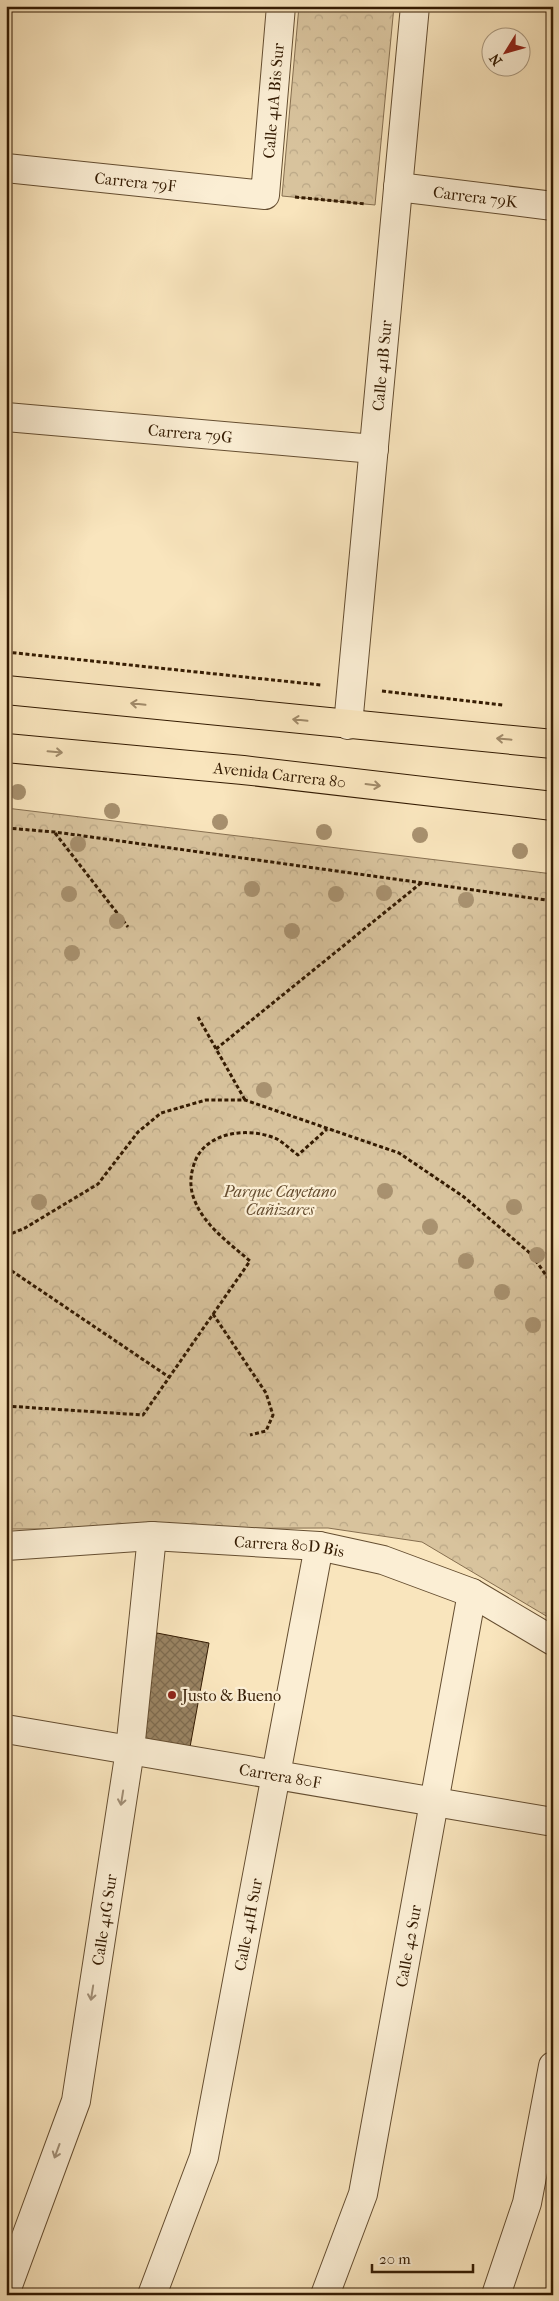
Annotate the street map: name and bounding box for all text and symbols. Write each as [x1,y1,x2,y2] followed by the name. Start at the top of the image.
[482,28,532,78] north arrow
[259,42,288,159] street label: Calle 41A Bis Sur
[486,50,506,69] text: N
[93,168,177,196] street label: Carrera 79F
[432,182,520,212] street label: Carrera 79K
[368,319,396,412] street label: Calle 41B Sur
[147,420,233,447] street label: Carrera 79G
[130,699,146,709] one-way arrow
[292,715,308,725] one-way arrow
[497,734,513,743] one-way arrow
[46,747,62,757] one-way arrow
[212,758,347,792] street label: Avenida Carrera 80
[365,780,381,790] one-way arrow
[222,1182,337,1219] park label: Parque Cayetano Cañizares
[233,1532,346,1561] street label: Carrera 80D Bis
[180,1686,281,1705] place label: Justo & Bueno
[166,1689,178,1701] marker: Justo & Bueno
[238,1760,323,1792] street label: Carrera 80F
[117,1790,127,1806] one-way arrow
[88,1872,121,1967] street label: Calle 41G Sur
[230,1877,266,1972] street label: Calle 41H Sur
[392,1903,425,1989] street label: Calle 42 Sur
[87,1985,97,2001] one-way arrow
[52,2143,61,2159] one-way arrow
[372,2241,473,2273] scale bar
[379,2250,411,2268] text: 20 m

